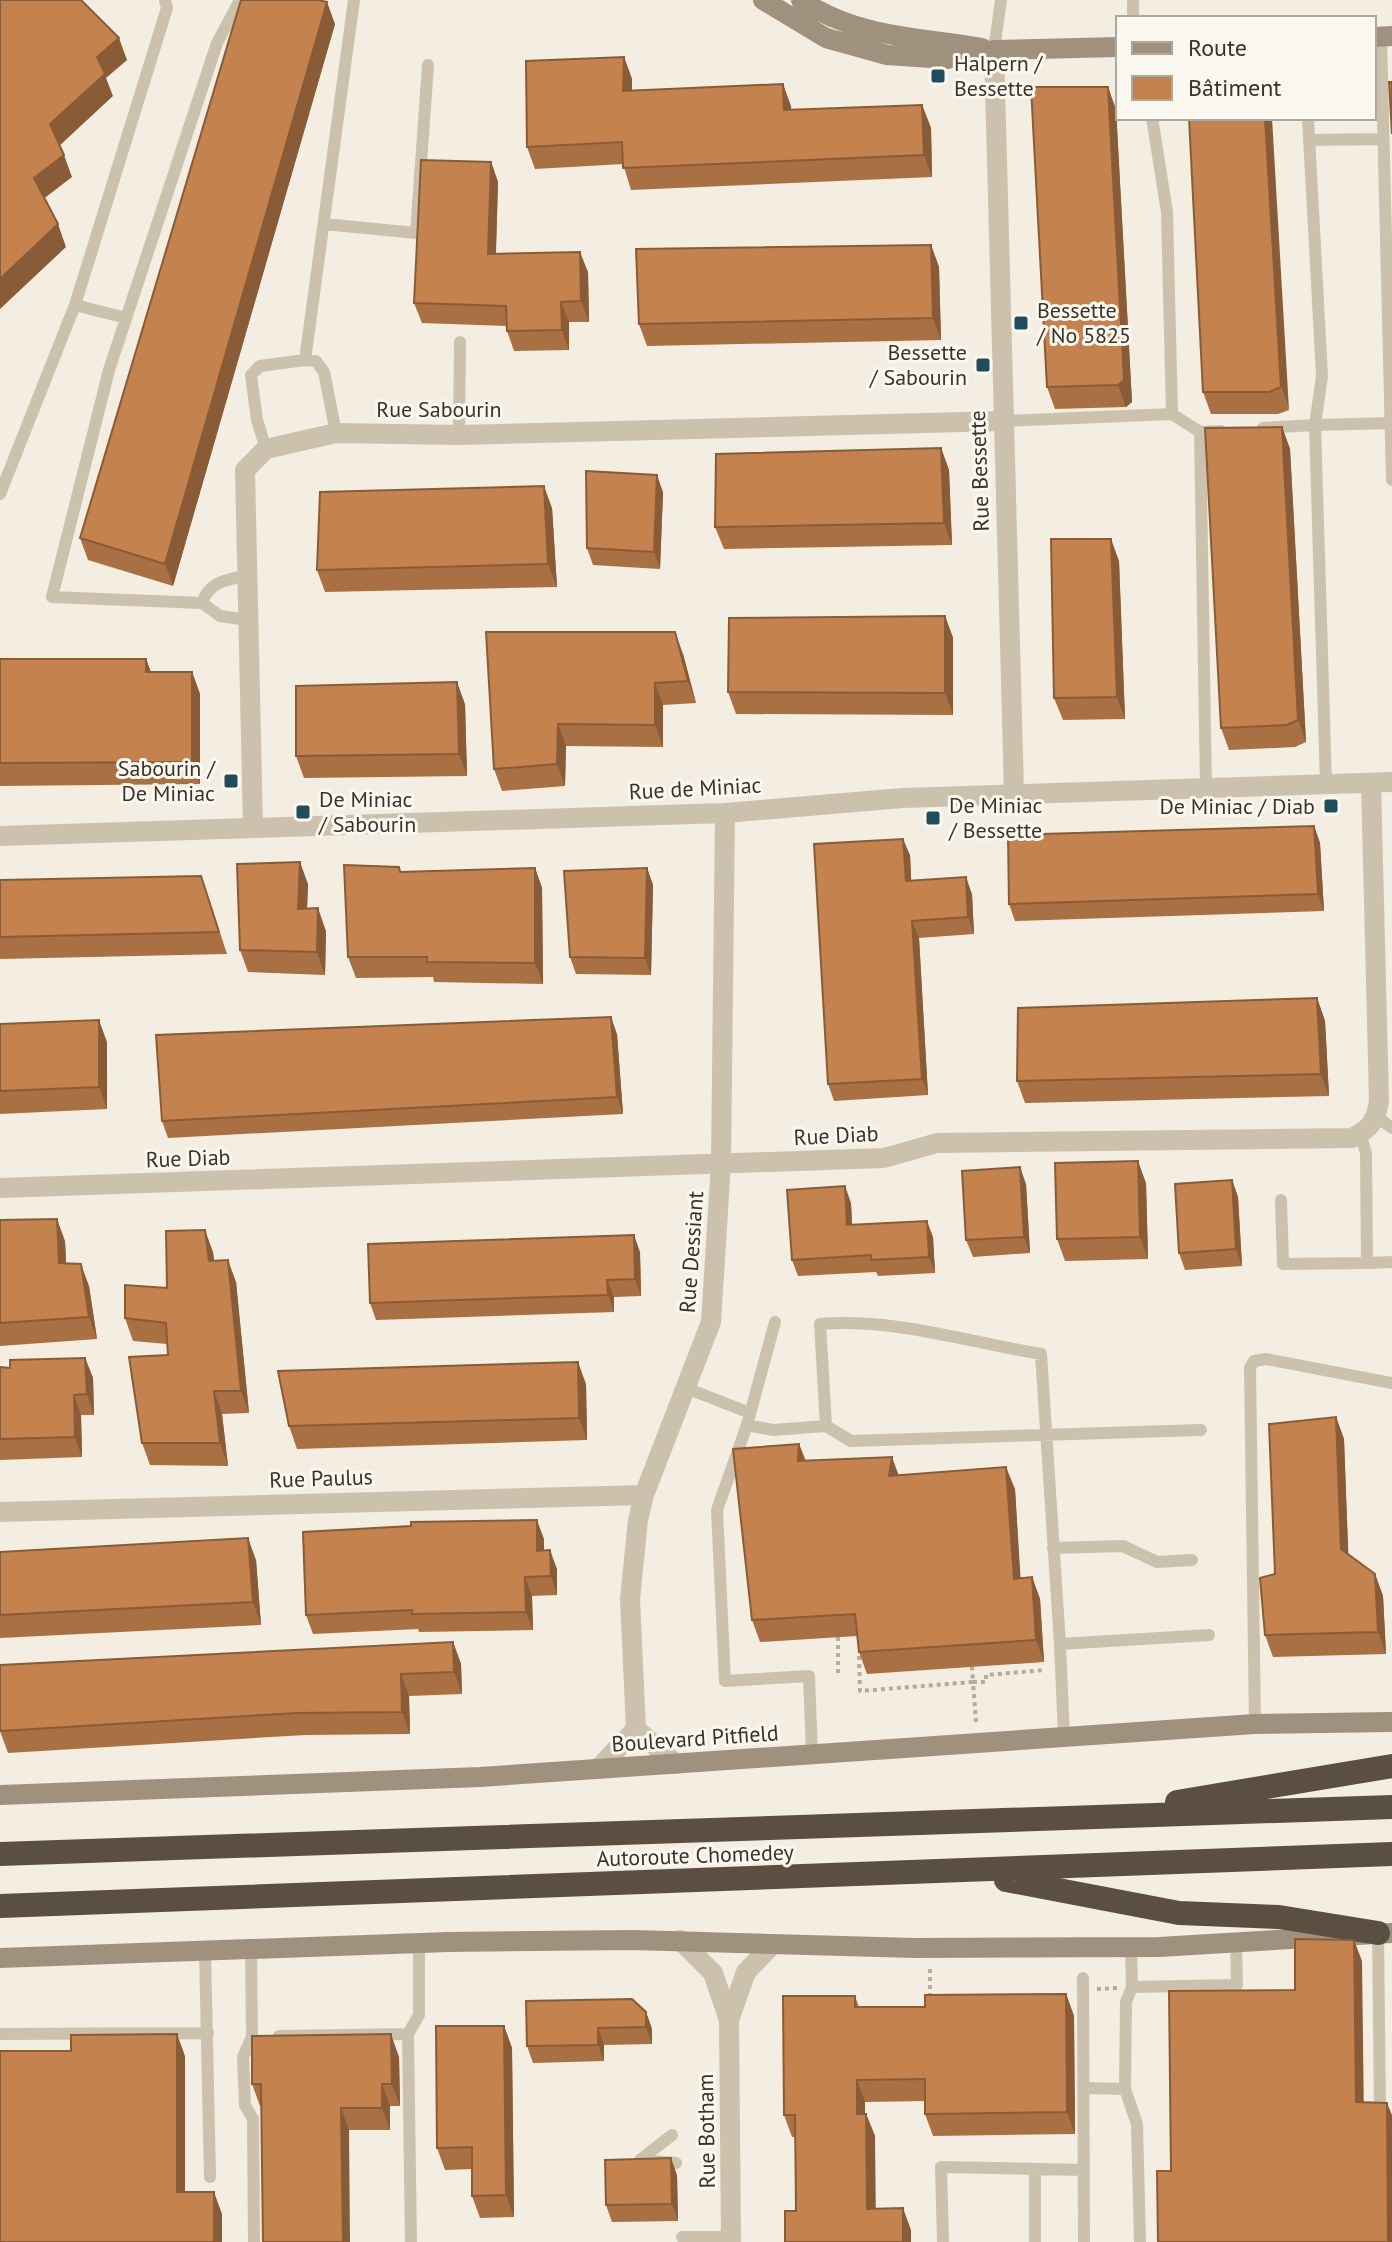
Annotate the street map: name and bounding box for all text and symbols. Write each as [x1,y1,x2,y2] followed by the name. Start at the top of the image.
[1116,16,1376,120] legend
[1188,32,1247,63] text: Route
[954,49,1044,102] place label: Halpern / Bessette
[929,67,947,85] marker: Halpern / Bessette
[1188,72,1281,103] text: Bâtiment
[1036,296,1131,349] place label: Bessette / No 5825
[1012,314,1030,332] marker: Bessette / No 5825
[869,338,967,391] place label: Bessette / Sabourin
[974,356,992,374] marker: Bessette / Sabourin
[376,395,502,423] street label: Rue Sabourin
[963,410,995,532] street label: Rue Bessette
[118,754,216,807] place label: Sabourin / De Miniac
[628,771,762,805] street label: Rue de Miniac
[222,772,240,790] marker: Sabourin / De Miniac
[318,785,416,838] place label: De Miniac / Sabourin
[948,791,1043,844] place label: De Miniac / Bessette
[1159,792,1315,820] place label: De Miniac / Diab
[1322,797,1340,815] marker: De Miniac / Diab
[294,803,312,821] marker: De Miniac / Sabourin
[924,809,942,827] marker: De Miniac / Bessette
[793,1119,879,1151] street label: Rue Diab
[145,1143,231,1173] street label: Rue Diab
[673,1190,709,1314] street label: Rue Dessiant
[269,1462,373,1494] street label: Rue Paulus
[611,1718,779,1758] street label: Boulevard Pitfield
[596,1838,795,1872] street label: Autoroute Chomedey
[691,2073,721,2189] street label: Rue Botham

